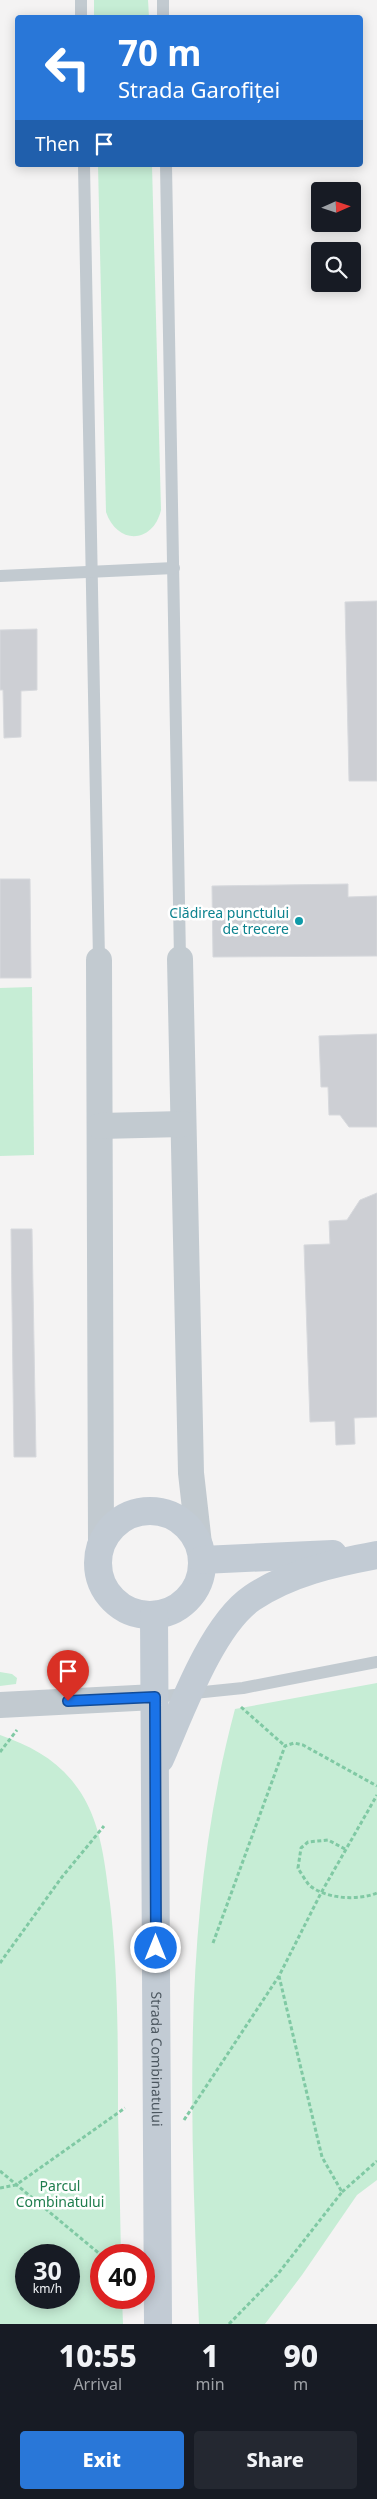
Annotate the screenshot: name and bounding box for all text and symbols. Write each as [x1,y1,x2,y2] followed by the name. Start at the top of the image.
[118,29,201,76] text: 70 m
[35,35,100,100] icon: left
[118,74,280,104] text: Strada Garofiței
[90,130,118,158] icon: arrive
[35,131,80,157] text: Then
[311,182,361,232] north arrow
[311,182,361,292] map controls
[311,242,361,292] button: search
[169,903,289,938] place label: Clădirea punctului de trecere
[293,915,305,927] marker: Clădirea punctului de trecere
[47,1650,89,1701] pin
[54,1657,82,1685] icon: arrive
[129,1921,181,1973] position arrow
[147,1991,167,2127] street label: Strada Combinatului
[16,2176,104,2211] park label: Parcul Combinatului
[90,2244,155,2309] speed limit sign: 40
[33,2253,62,2287] text: 30
[33,2280,62,2297] text: km/h
[59,2335,137,2376] text: 10:55
[201,2335,219,2376] text: 1
[283,2335,318,2376] text: 90
[73,2373,122,2395] text: Arrival
[196,2373,225,2395] text: min
[293,2373,308,2395] text: m
[20,2431,184,2489] button: Exit
[194,2431,357,2489] button: Share

